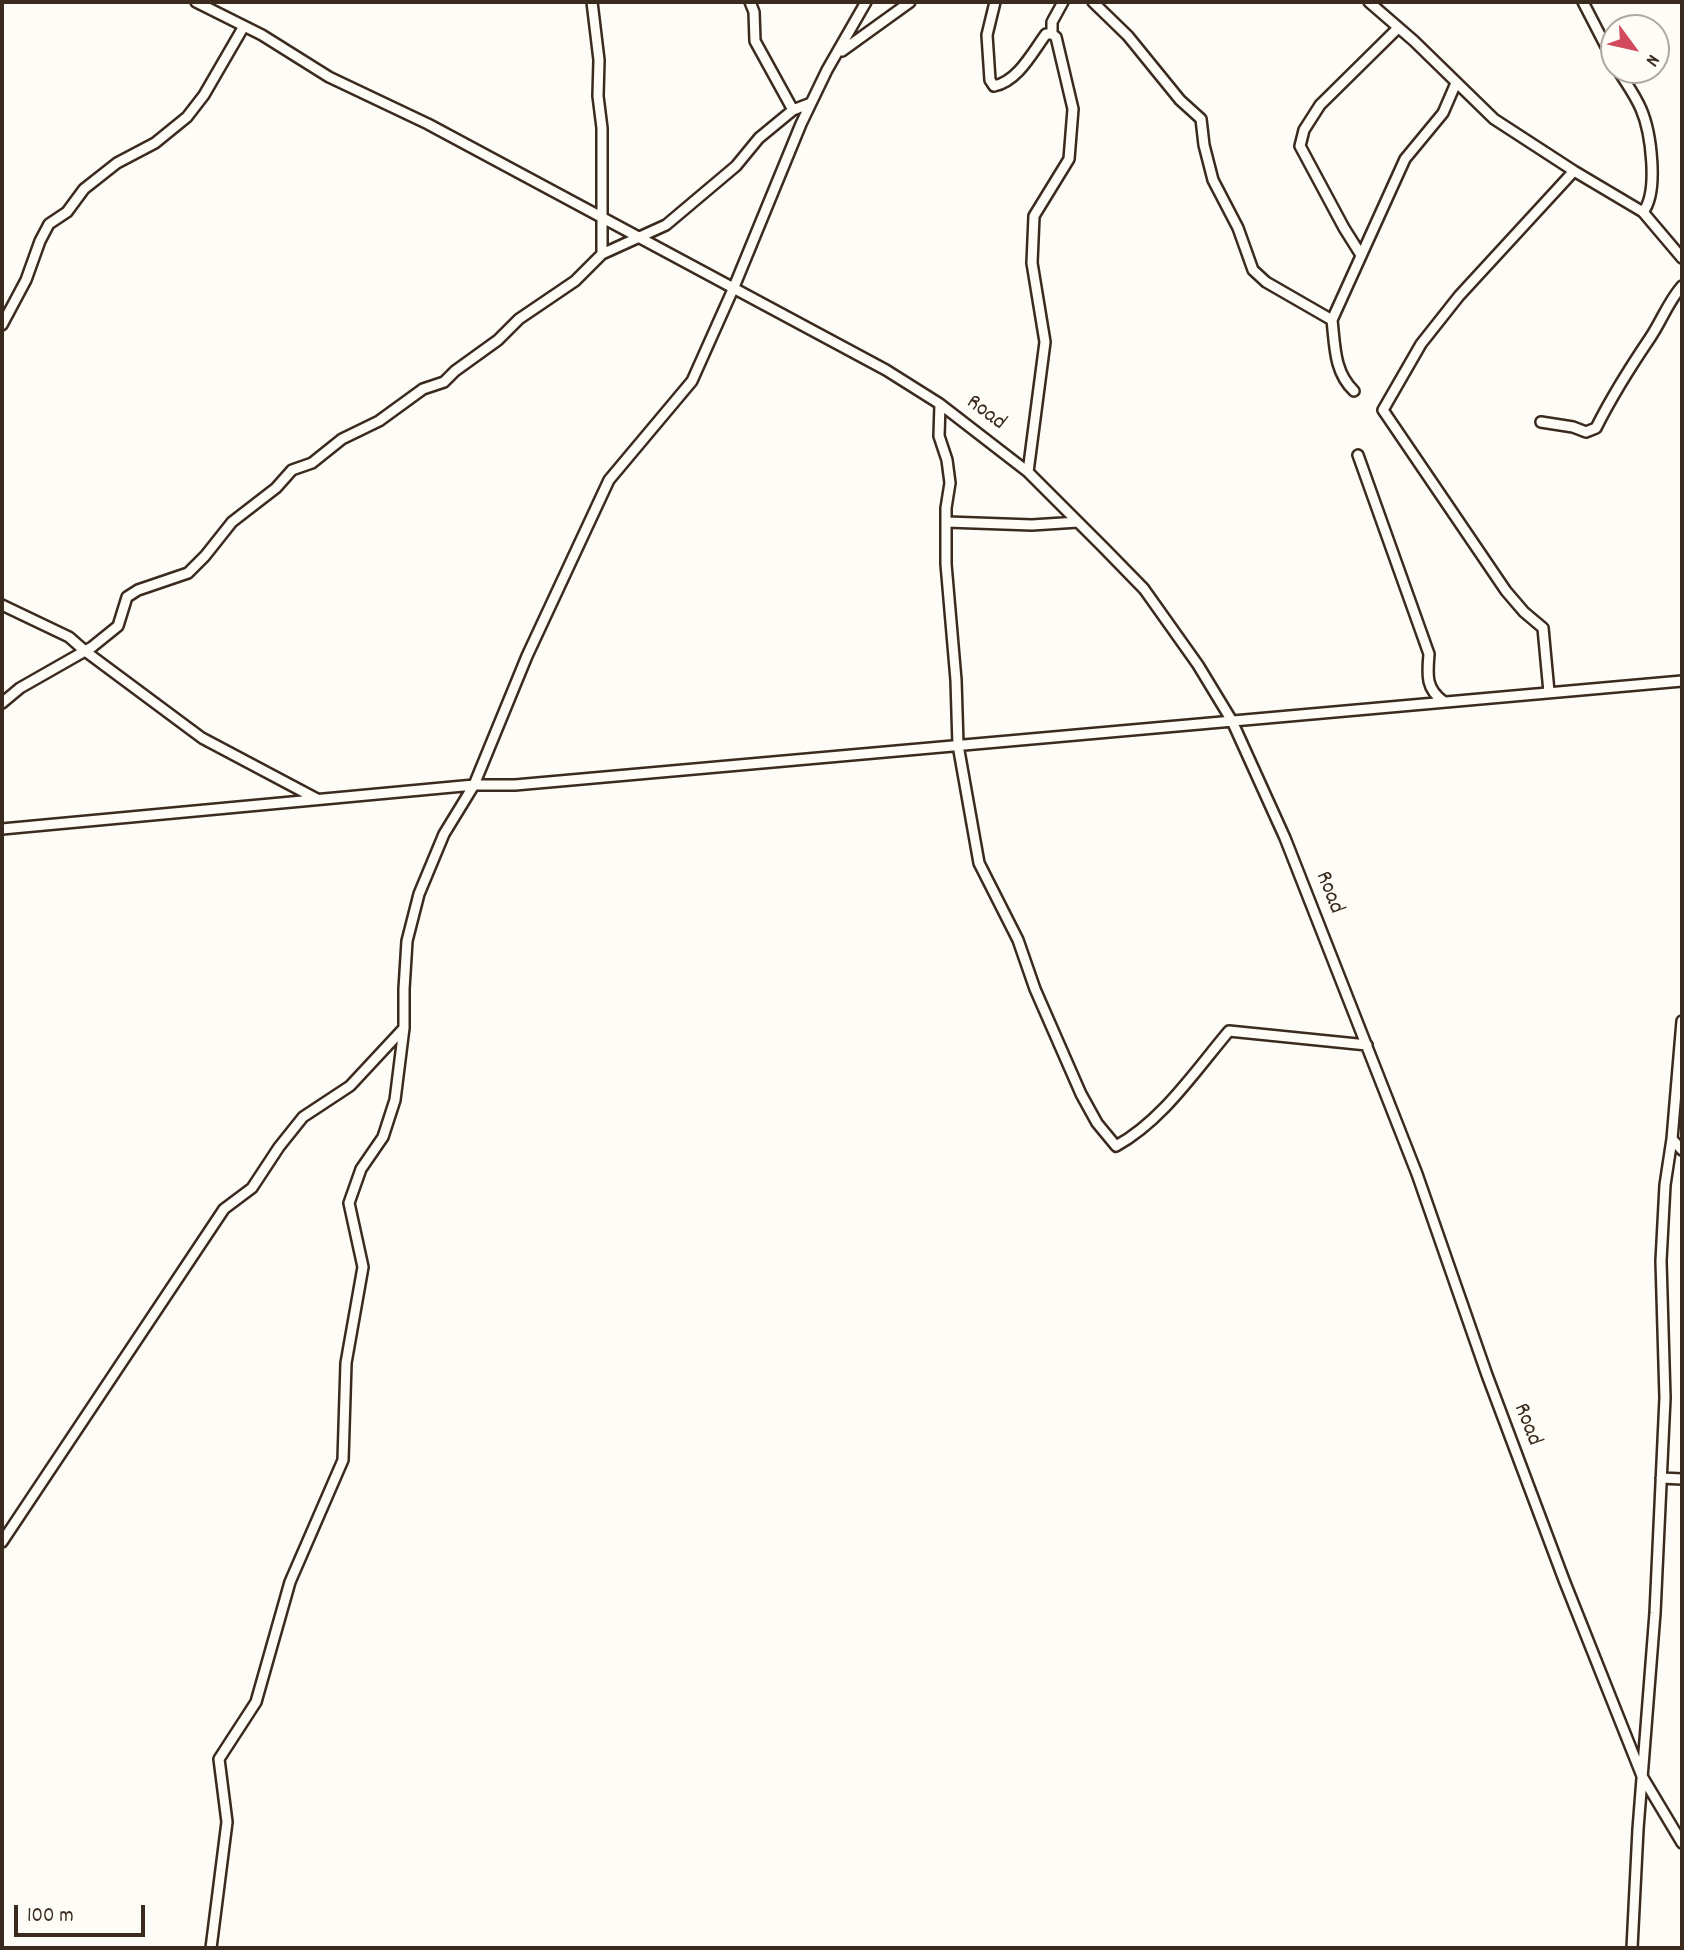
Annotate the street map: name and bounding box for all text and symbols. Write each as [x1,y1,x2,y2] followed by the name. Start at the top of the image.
[1600,14,1670,84] north arrow
[1637,48,1665,71] text: N
[960,390,1010,438] street label: Road
[1307,868,1349,918] street label: Road
[1505,1400,1547,1450] street label: Road
[18,1890,149,1934] scale bar
[27,1902,74,1932] text: 100 m

